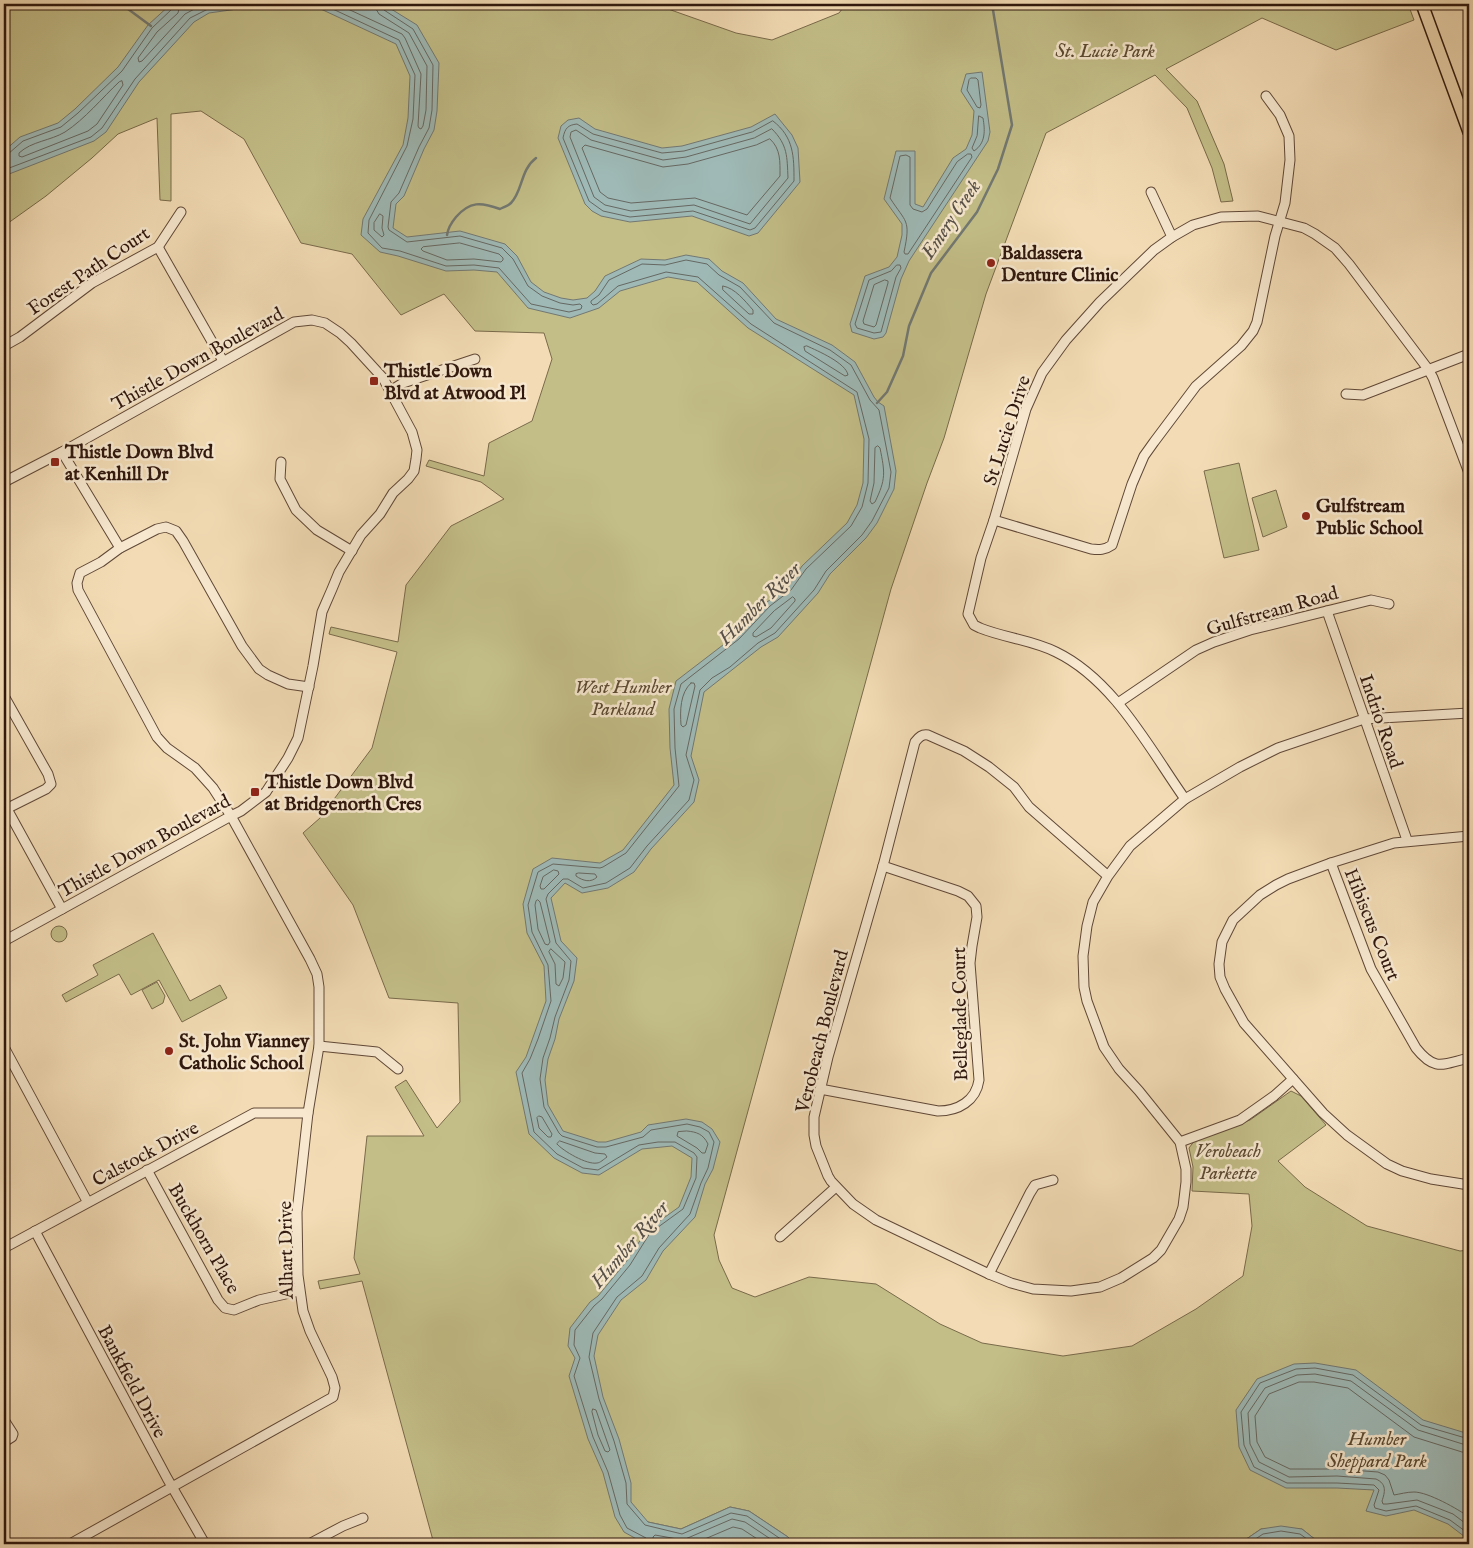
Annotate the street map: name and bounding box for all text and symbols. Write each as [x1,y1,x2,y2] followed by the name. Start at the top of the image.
[1055,40,1155,64] park label: St. Lucie Park
[915,176,987,265] water label: Emery Creek
[24,222,155,321] street label: Forest Path Court
[1001,242,1118,288] place label: Baldassera Denture Clinic
[985,257,997,269] marker: Baldassera Denture Clinic
[108,302,289,417] street label: Thistle Down Boulevard
[383,360,526,406] place label: Thistle Down Blvd at Atwood Pl
[979,372,1037,489] street label: St Lucie Drive
[368,375,380,387] marker: Thistle Down Blvd at Atwood Pl
[64,441,214,487] place label: Thistle Down Blvd at Kenhill Dr
[49,456,61,468] marker: Thistle Down Blvd at Kenhill Dr
[1316,495,1424,541] place label: Gulfstream Public School
[1300,510,1312,522] marker: Gulfstream Public School
[713,557,808,651] water label: Humber River
[1204,581,1342,642] street label: Gulfstream Road
[1353,672,1408,773] street label: Indrio Road
[575,676,673,722] park label: West Humber Parkland
[264,771,422,817] place label: Thistle Down Blvd at Bridgenorth Cres
[249,786,261,798] marker: Thistle Down Blvd at Bridgenorth Cres
[55,789,236,904] street label: Thistle Down Boulevard
[1338,865,1405,985] street label: Hibiscus Court
[948,946,974,1081] street label: Belleglade Court
[791,947,855,1116] street label: Verobeach Boulevard
[179,1030,310,1076] place label: St. John Vianney Catholic School
[163,1045,175,1057] marker: St. John Vianney Catholic School
[89,1117,204,1193] street label: Calstock Drive
[1195,1140,1261,1186] park label: Verobeach Parkette
[162,1180,245,1299] street label: Buckhorn Place
[585,1195,675,1294] water label: Humber River
[274,1200,300,1300] street label: Alhart Drive
[91,1321,171,1443] street label: Bankfield Drive
[1327,1428,1427,1474] park label: Humber Sheppard Park

